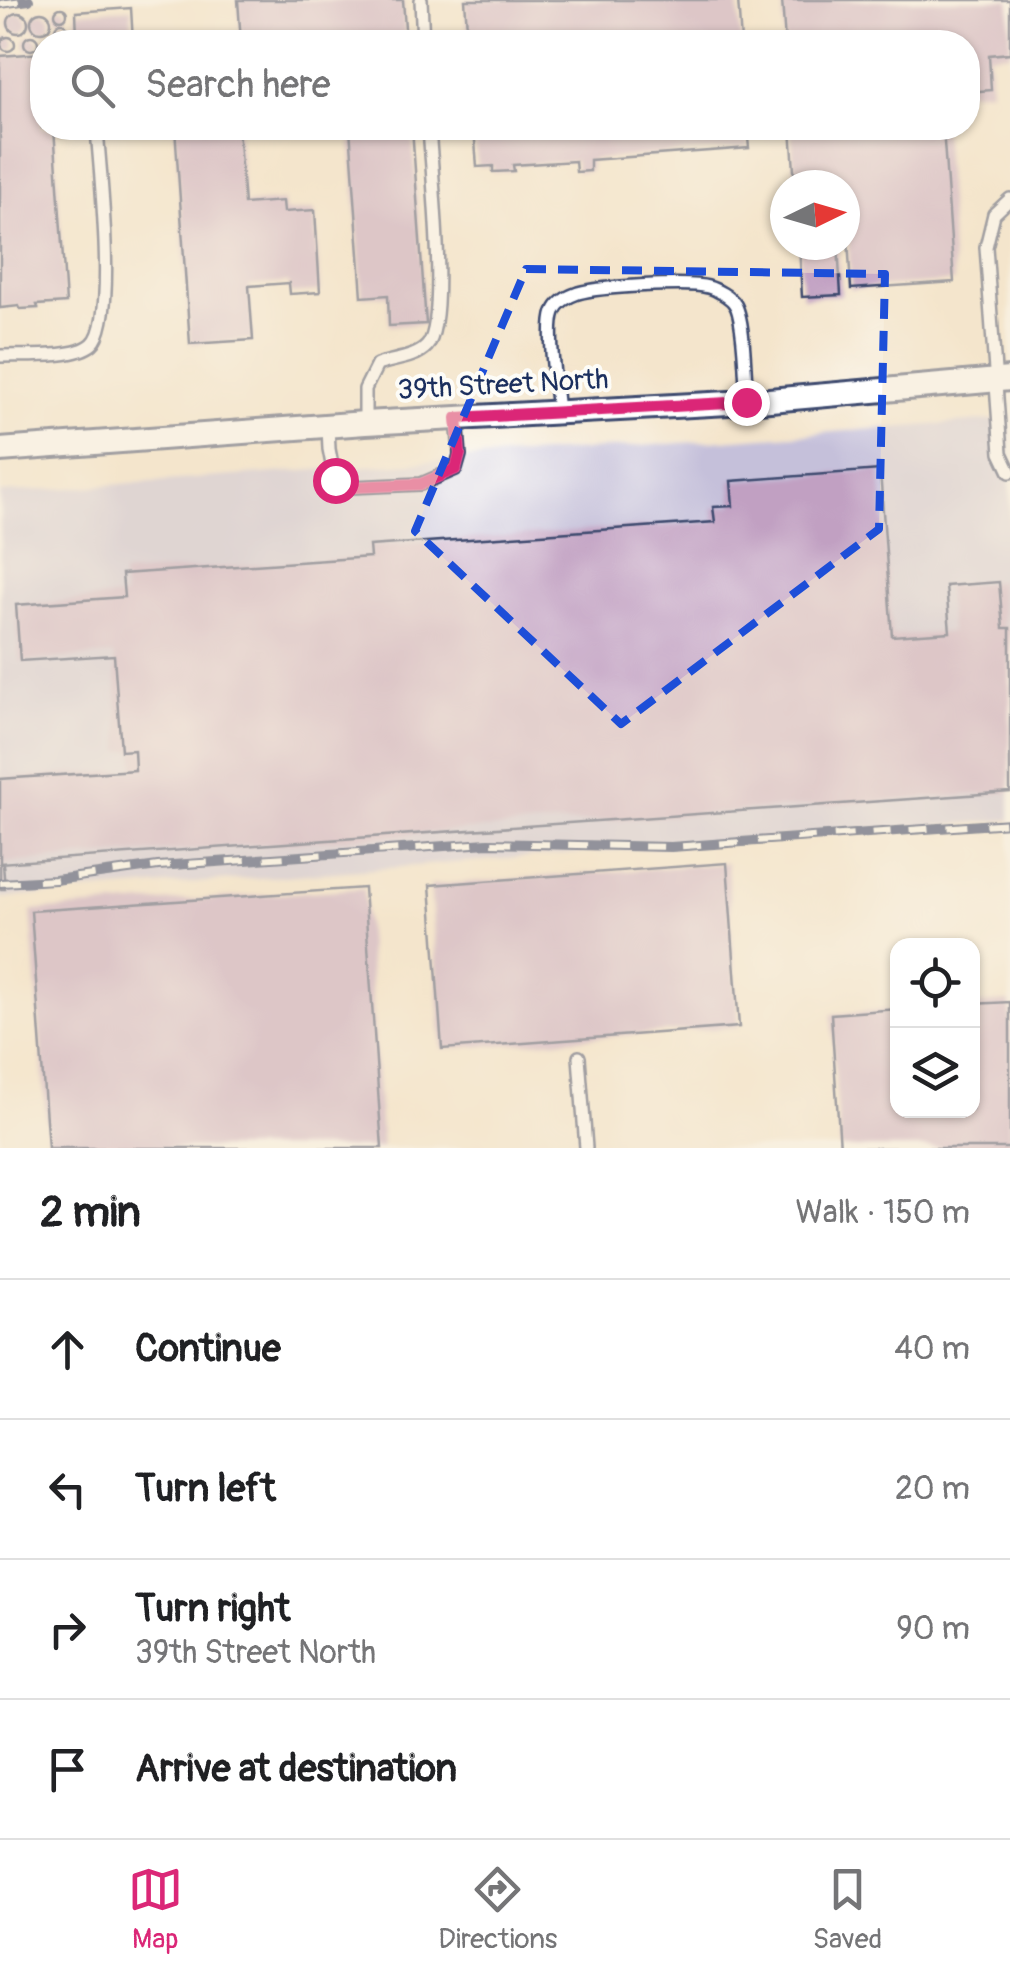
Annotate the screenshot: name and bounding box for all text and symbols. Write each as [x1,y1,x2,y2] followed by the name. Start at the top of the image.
[30,30,980,140] search box
[65,58,120,113] icon: search
[145,61,331,109] text: Search here
[770,170,860,260] north arrow
[397,362,609,408] street label: 39th Street North
[724,380,770,426] route end
[313,458,359,504] route start
[890,938,980,1118] map controls
[890,938,980,1028] button: locate
[890,1028,980,1118] button: layers
[40,1187,141,1239] text: 2 min
[796,1193,970,1233] text: Walk · 150 m
[40,1322,95,1377] icon: ahead
[135,1325,281,1373] text: Continue
[894,1329,970,1369] text: 40 m
[40,1462,95,1517] icon: left
[135,1465,276,1513] text: Turn left
[895,1469,970,1509] text: 20 m
[135,1585,290,1633] text: Turn right
[40,1602,95,1657] icon: right
[896,1609,970,1649] text: 90 m
[135,1633,376,1673] text: 39th Street North
[40,1742,95,1797] icon: arrive
[135,1745,457,1793] text: Arrive at destination
[128,1862,183,1957] tab: Map
[438,1862,557,1957] tab: Directions
[813,1862,882,1957] tab: Saved

